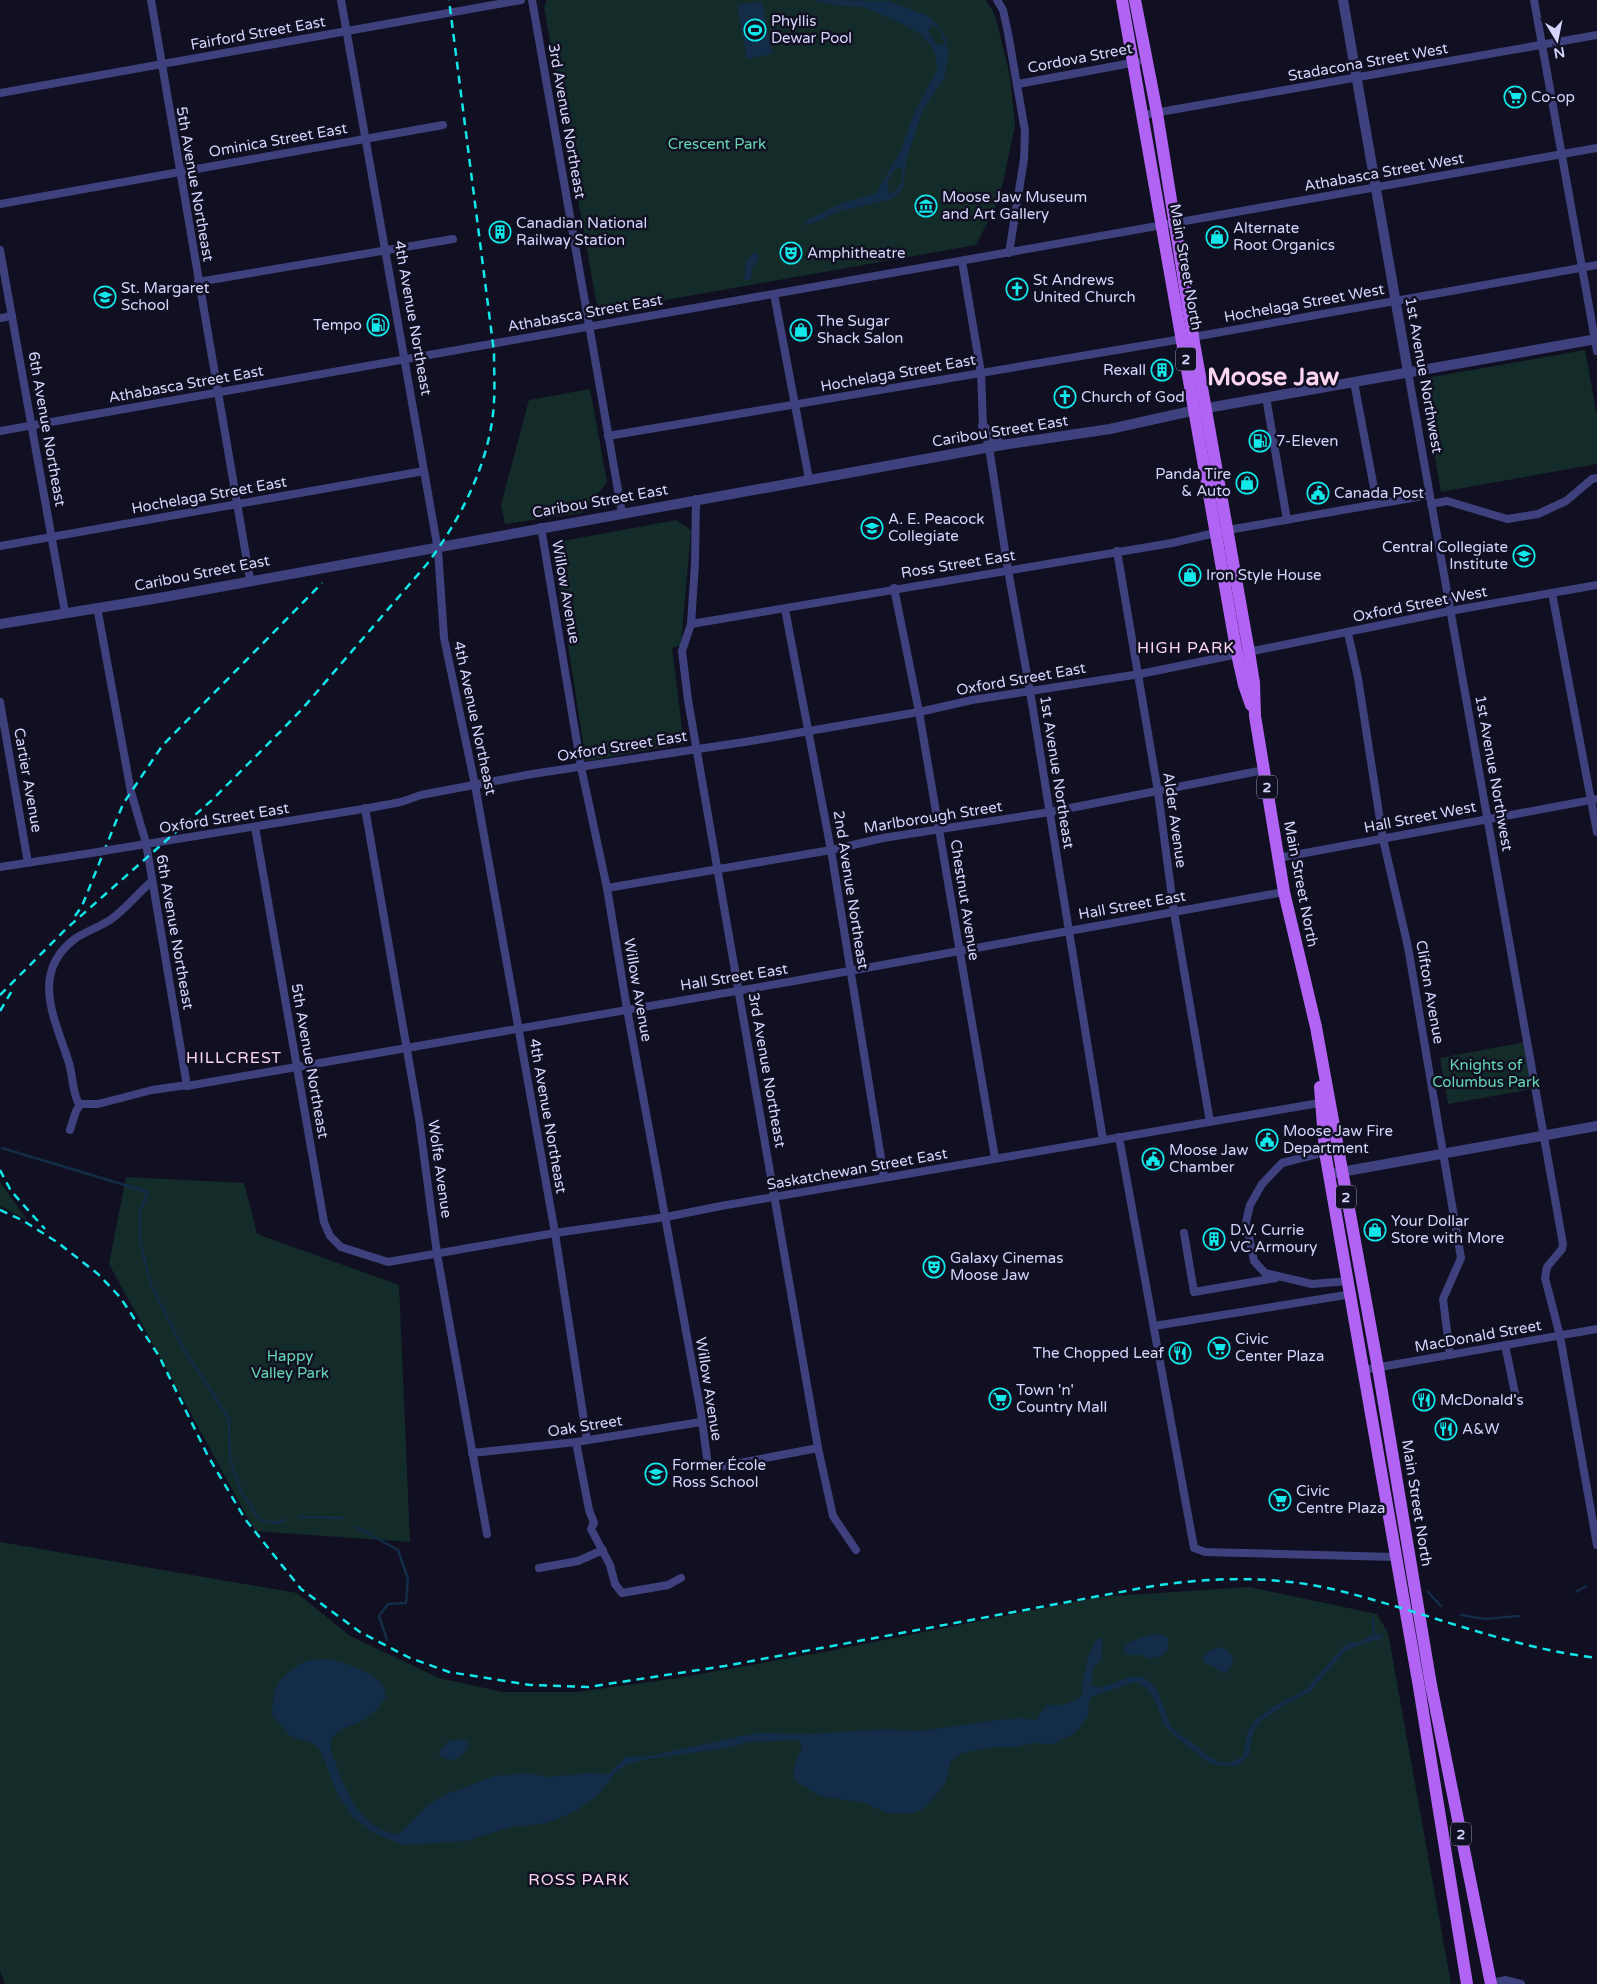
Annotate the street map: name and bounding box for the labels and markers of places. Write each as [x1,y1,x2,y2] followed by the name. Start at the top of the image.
[771,12,852,47] place label: Phyllis Dewar Pool
[743,18,767,42] sports icon: Phyllis Dewar Pool
[1503,85,1527,109] supermarket icon: Co-op
[1531,88,1575,106] place label: Co-op
[942,188,1087,223] place label: Moose Jaw Museum and Art Gallery
[914,194,938,218] museum icon: Moose Jaw Museum and Art Gallery
[516,214,647,249] place label: Canadian National Railway Station
[1233,219,1335,254] place label: Alternate Root Organics
[488,220,512,244] building icon: Canadian National Railway Station
[1205,225,1229,249] shop icon: Alternate Root Organics
[779,241,803,265] theatre icon: Amphitheatre
[807,244,906,262] place label: Amphitheatre
[1033,271,1136,306] place label: St Andrews United Church
[1005,277,1029,301] church icon: St Andrews United Church
[121,279,210,314] place label: St. Margaret School
[93,285,117,309] school or university icon: St. Margaret School
[817,312,903,347] place label: The Sugar Shack Salon
[366,313,390,337] fuel station icon: Tempo
[313,316,362,334] place label: Tempo
[789,318,813,342] shop icon: The Sugar Shack Salon
[1150,358,1174,382] building icon: Rexall
[1103,361,1146,379] place label: Rexall
[1053,385,1077,409] church icon: Church of God
[1081,388,1185,406] place label: Church of God
[1248,429,1272,453] fuel station icon: 7-Eleven
[1276,432,1338,450] place label: 7-Eleven
[1155,465,1231,500] place label: Panda Tire & Auto
[1235,471,1259,495] shop icon: Panda Tire & Auto
[1306,481,1330,505] public building icon: Canada Post
[1334,484,1424,502] place label: Canada Post
[888,510,984,545] place label: A. E. Peacock Collegiate
[860,516,884,540] school or university icon: A. E. Peacock Collegiate
[1382,538,1508,573] place label: Central Collegiate Institute
[1512,544,1536,568] school or university icon: Central Collegiate Institute
[1178,563,1202,587] shop icon: Iron Style House
[1206,566,1322,584] place label: Iron Style House
[1283,1122,1393,1157] place label: Moose Jaw Fire Department
[1255,1128,1279,1152] public building icon: Moose Jaw Fire Department
[1169,1141,1248,1176] place label: Moose Jaw Chamber
[1141,1147,1165,1171] public building icon: Moose Jaw Chamber
[1391,1212,1504,1247] place label: Your Dollar Store with More
[1363,1218,1387,1242] shop icon: Your Dollar Store with More
[1230,1221,1317,1256] place label: D.V. Currie VC Armoury
[1202,1227,1226,1251] building icon: D.V. Currie VC Armoury
[950,1249,1063,1284] place label: Galaxy Cinemas Moose Jaw
[922,1255,946,1279] theatre icon: Galaxy Cinemas Moose Jaw
[1235,1330,1324,1365] place label: Civic Center Plaza
[1207,1336,1231,1360] supermarket icon: Civic Center Plaza
[1168,1341,1192,1365] restaurant icon: The Chopped Leaf
[1033,1344,1164,1362] place label: The Chopped Leaf
[1016,1381,1107,1416] place label: Town 'n' Country Mall
[988,1387,1012,1411] supermarket icon: Town 'n' Country Mall
[1412,1388,1436,1412] restaurant icon: McDonald's
[1440,1391,1524,1409] place label: McDonald's
[1434,1417,1458,1441] restaurant icon: A&W
[1462,1420,1499,1438] place label: A&W
[672,1456,766,1491] place label: Former École Ross School
[644,1462,668,1486] school or university icon: Former École Ross School
[1296,1482,1385,1517] place label: Civic Centre Plaza
[1268,1488,1292,1512] supermarket icon: Civic Centre Plaza

